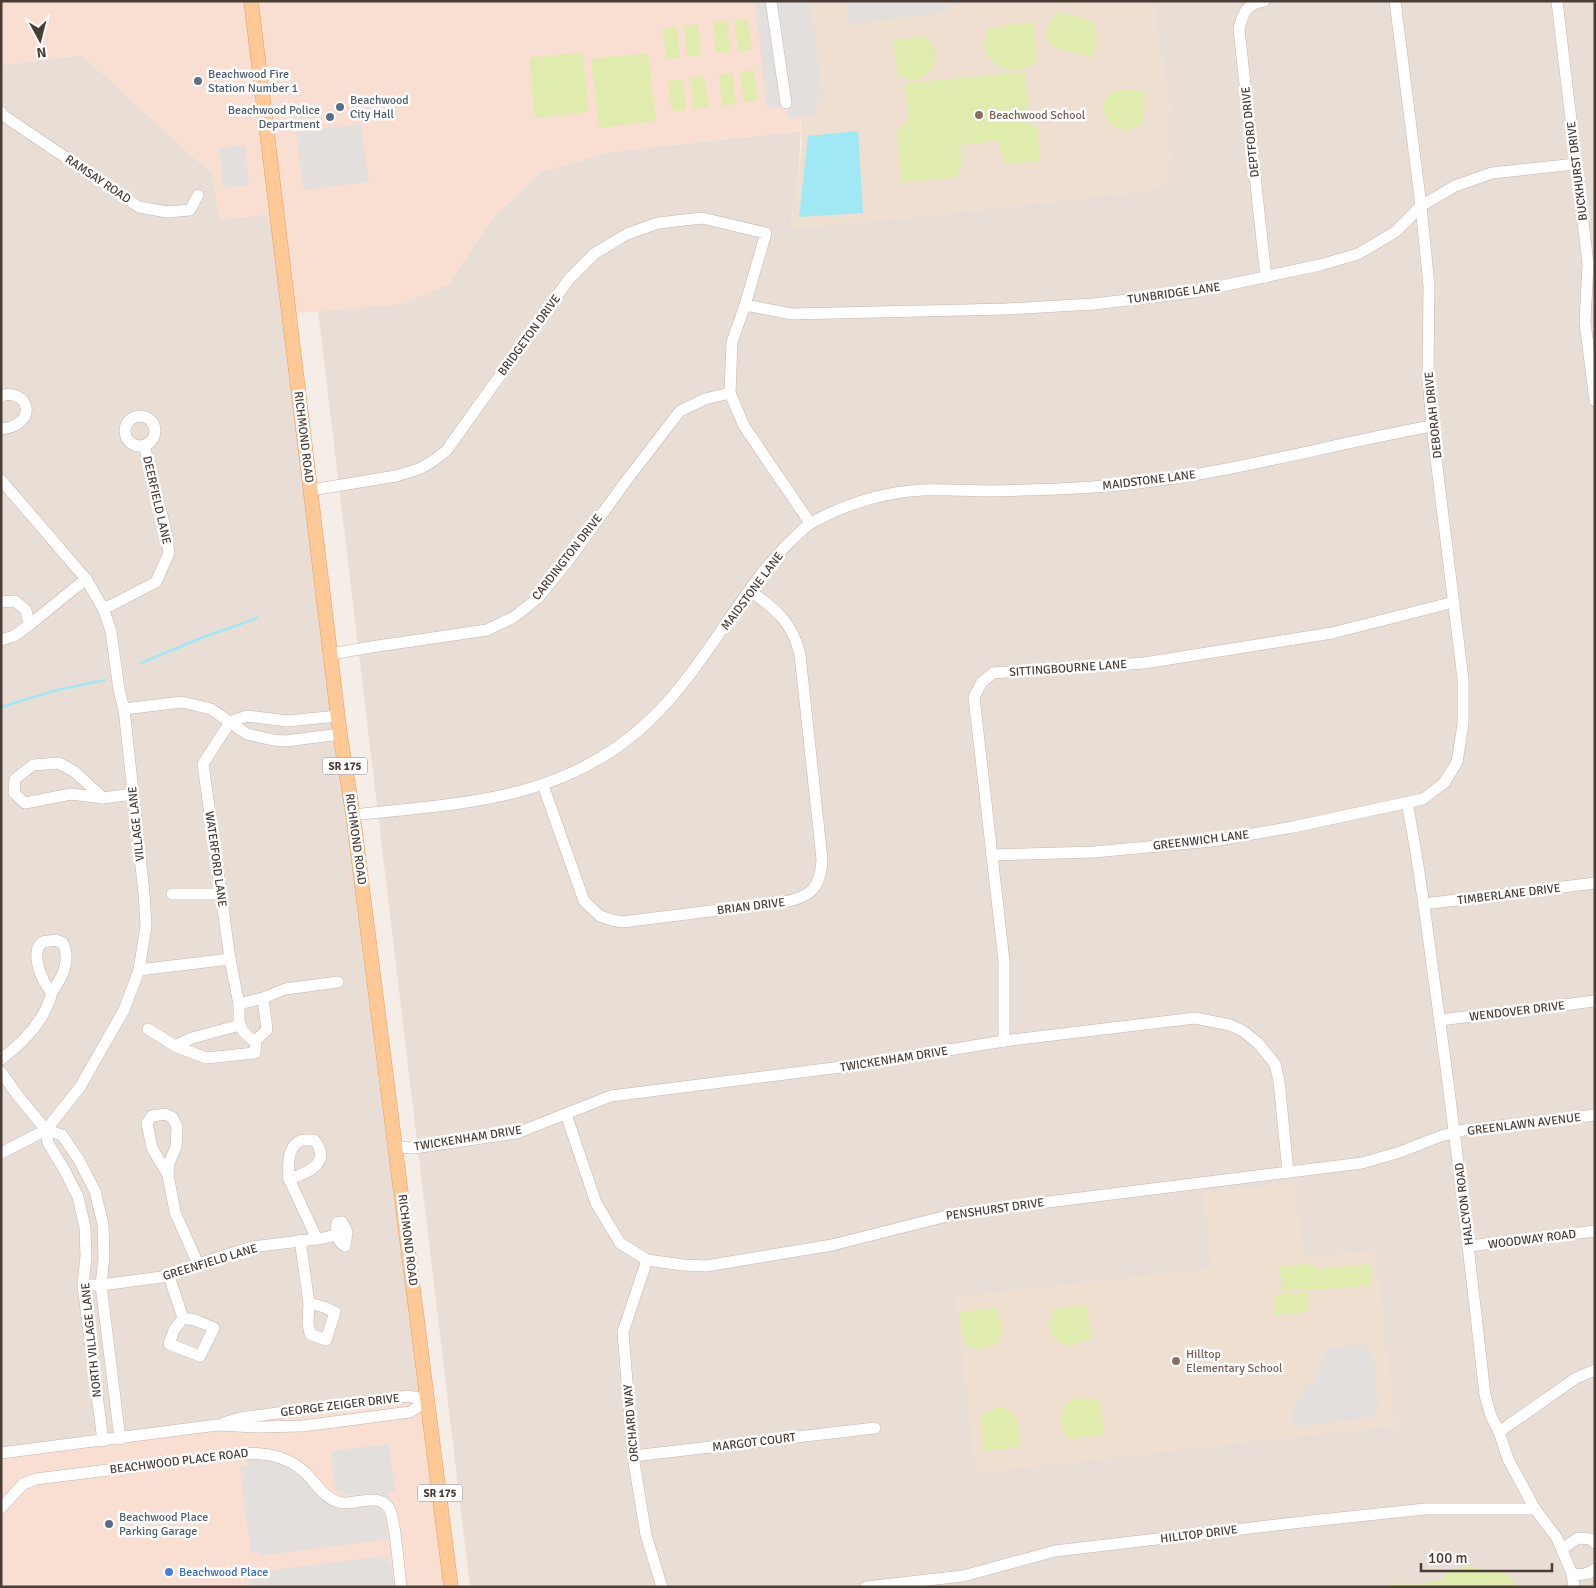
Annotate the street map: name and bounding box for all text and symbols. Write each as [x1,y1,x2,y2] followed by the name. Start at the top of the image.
[15,15,65,65] north arrow
[36,43,47,61] text: N
[208,67,298,96] place label: Beachwood Fire Station Number 1
[192,75,204,87] marker: Beachwood Fire Station Number 1
[1238,86,1263,178] street label: DEPTFORD DRIVE
[350,93,409,122] place label: Beachwood City Hall
[334,101,346,113] marker: Beachwood City Hall
[228,103,320,132] place label: Beachwood Police Department
[989,108,1086,123] place label: Beachwood School
[973,109,985,121] marker: Beachwood School
[324,111,336,123] marker: Beachwood Police Department
[1564,120,1591,221] street label: BUCKHURST DRIVE
[62,152,134,207] street label: RAMSAY ROAD
[1127,280,1222,307] street label: TUNBRIDGE LANE
[495,292,564,379] street label: BRIDGETON DRIVE
[1421,371,1446,459] street label: DEBORAH DRIVE
[290,390,317,484] street label: RICHMOND ROAD
[139,455,174,546] street label: DEERFIELD LANE
[1101,467,1197,494] street label: MAIDSTONE LANE
[529,511,606,603] street label: CARDINGTON DRIVE
[718,549,787,633] street label: MAIDSTONE LANE
[1009,657,1128,680] street label: SITTINGBOURNE LANE
[322,758,368,774] road number: SR 175
[125,785,148,862] street label: VILLAGE LANE
[342,792,369,886] street label: RICHMOND ROAD
[201,810,230,908] street label: WATERFORD LANE
[1152,827,1250,854] street label: GREENWICH LANE
[1457,881,1562,908] street label: TIMBERLANE DRIVE
[716,895,786,918] street label: BRIAN DRIVE
[1468,998,1566,1025] street label: WENDOVER DRIVE
[839,1044,949,1075] street label: TWICKENHAM DRIVE
[1466,1110,1582,1139] street label: GREENLAWN AVENUE
[413,1123,523,1154] street label: TWICKENHAM DRIVE
[1452,1162,1477,1246] street label: HALCYON ROAD
[394,1193,421,1287] street label: RICHMOND ROAD
[945,1195,1045,1224] street label: PENSHURST DRIVE
[1487,1227,1577,1252] street label: WOODWAY ROAD
[161,1241,259,1284] street label: GREENFIELD LANE
[78,1282,105,1398] street label: NORTH VILLAGE LANE
[1186,1347,1283,1376] place label: Hilltop Elementary School
[1170,1355,1182,1367] marker: Hilltop Elementary School
[621,1384,642,1462] street label: ORCHARD WAY
[280,1391,401,1420] street label: GEORGE ZEIGER DRIVE
[711,1430,797,1455] street label: MARGOT COURT
[109,1446,249,1477] street label: BEACHWOOD PLACE ROAD
[418,1485,462,1502] road number: SR 175
[119,1510,208,1539] place label: Beachwood Place Parking Garage
[103,1518,115,1530] marker: Beachwood Place Parking Garage
[1160,1522,1239,1547] street label: HILLTOP DRIVE
[1421,1540,1552,1572] scale bar
[1428,1549,1468,1567] text: 100 m
[179,1565,268,1580] place label: Beachwood Place
[163,1566,175,1578] marker: Beachwood Place

